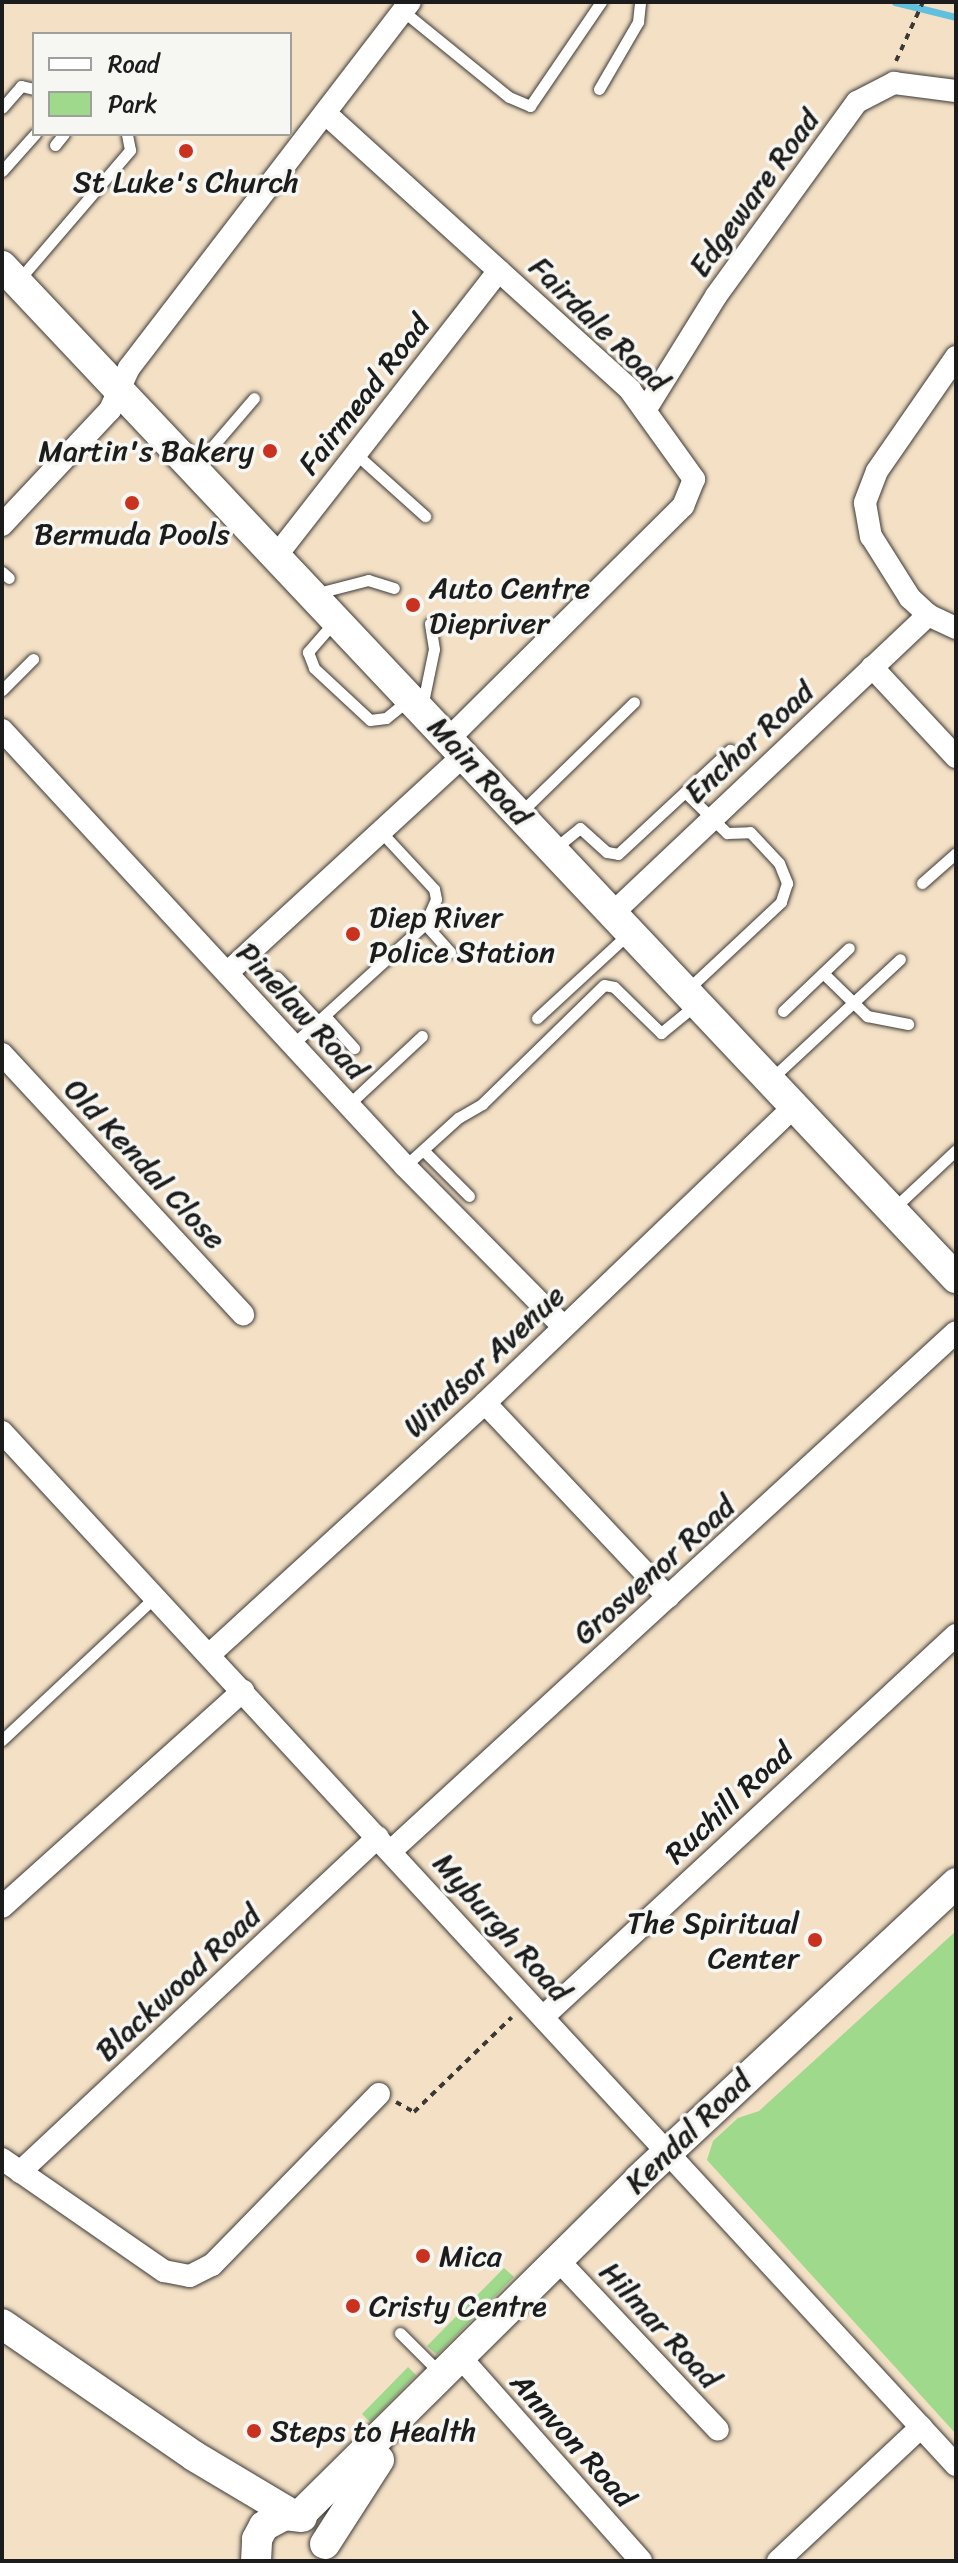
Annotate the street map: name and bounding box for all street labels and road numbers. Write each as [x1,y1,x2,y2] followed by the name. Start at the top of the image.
[681,102,827,284] street label: Edgeware Road
[522,249,676,399] street label: Fairdale Road
[291,308,437,482] street label: Fairmead Road
[677,673,821,811] street label: Enchor Road
[420,709,540,833] street label: Main Road
[229,935,375,1087] street label: Pinelaw Road
[57,1071,233,1257] street label: Old Kendal Close
[396,1277,572,1445] street label: Windsor Avenue
[566,1488,742,1652] street label: Grosvenor Road
[657,1734,801,1872] street label: Ruchill Road
[426,1845,578,2009] street label: Myburgh Road
[88,1897,268,2069] street label: Blackwood Road
[617,2063,759,2201] street label: Kendal Road
[592,2254,728,2396] street label: Hilmar Road
[503,2365,643,2515] street label: Annvon Road

